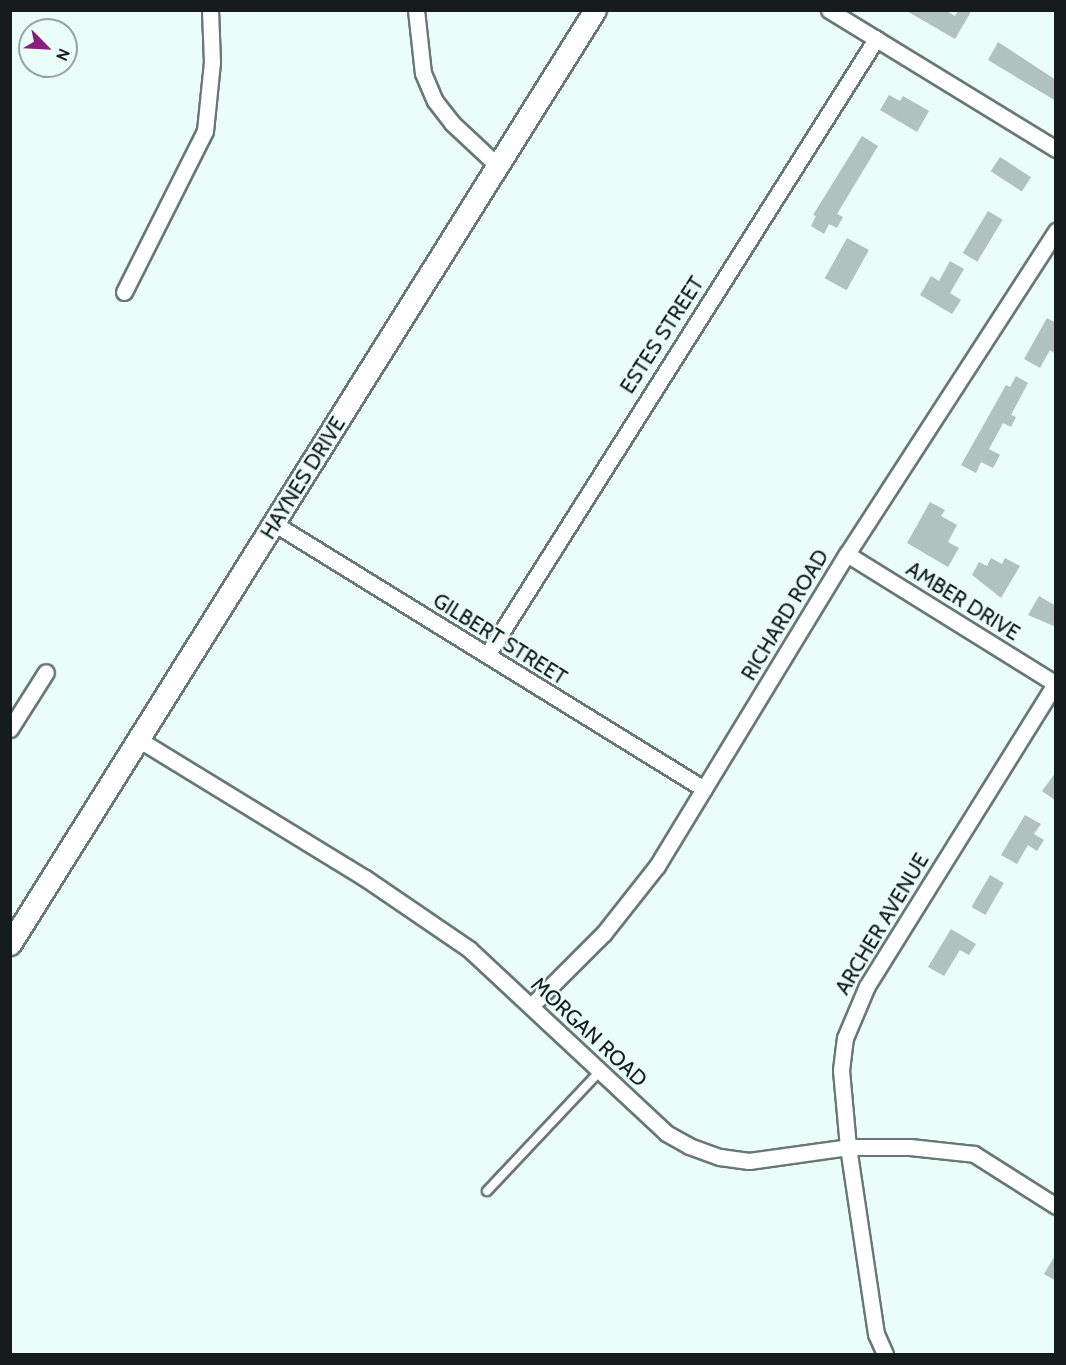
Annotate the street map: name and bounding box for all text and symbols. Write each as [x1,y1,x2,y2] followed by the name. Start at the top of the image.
[18,18,78,78] north arrow
[52,46,74,64] text: N
[615,272,709,398] street label: ESTES STREET
[255,412,351,544] street label: HAYNES DRIVE
[736,545,834,685] street label: RICHARD ROAD
[902,556,1024,646] street label: AMBER DRIVE
[428,588,572,690] street label: GILBERT STREET
[830,849,934,999] street label: ARCHER AVENUE
[526,972,652,1092] street label: MORGAN ROAD

